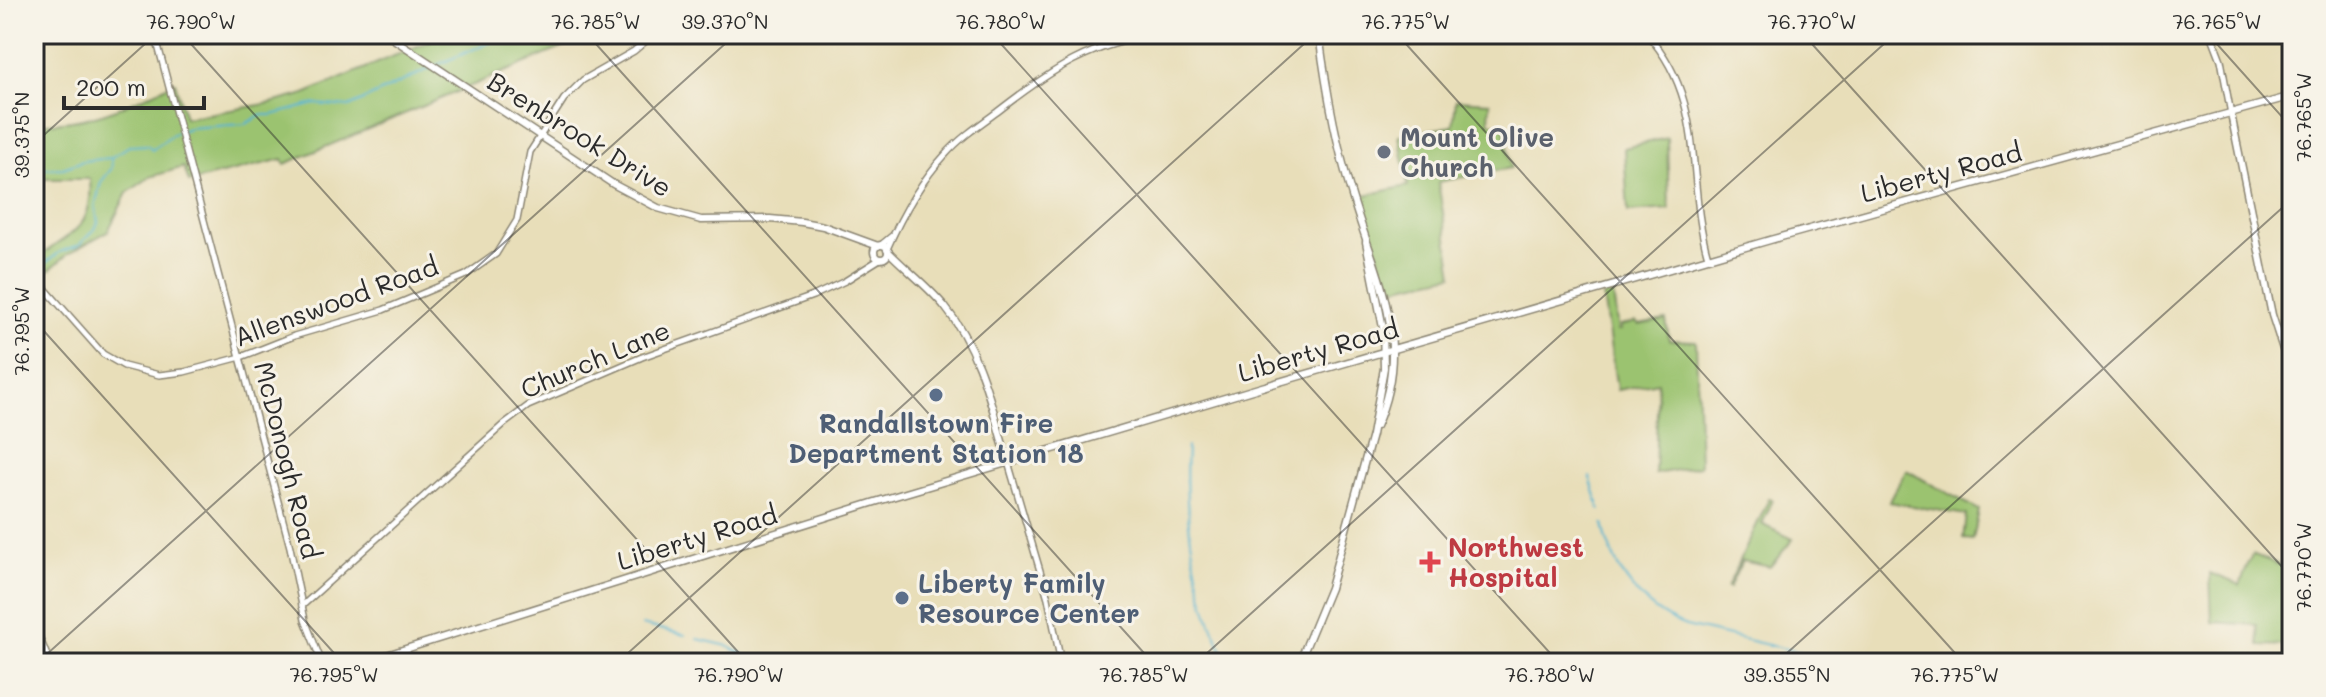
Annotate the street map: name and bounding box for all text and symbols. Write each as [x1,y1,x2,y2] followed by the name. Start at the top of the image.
[146,8,236,34] text: 76.790°W
[551,8,641,34] text: 76.785°W
[681,8,769,34] text: 39.370°N
[956,8,1046,34] text: 76.780°W
[1362,8,1450,34] text: 76.775°W
[1768,8,1856,34] text: 76.770°W
[2172,8,2262,34] text: 76.765°W
[64,60,204,110] scale bar
[482,64,678,204] street label: Brenbrook Drive
[76,71,146,102] text: 200 m
[2290,72,2316,162] text: 76.765°W
[8,92,34,178] text: 39.375°N
[1400,120,1554,184] place label: Mount Olive Church
[1857,134,2025,210] street label: Liberty Road
[1375,143,1393,161] marker: Mount Olive Church
[229,248,443,354] street label: Allenswood Road
[8,287,34,375] text: 76.795°W
[1234,311,1402,389] street label: Liberty Road
[515,312,675,406] street label: Church Lane
[247,358,329,562] street label: McDonogh Road
[927,386,945,404] marker: Randallstown Fire Department Station 18
[788,406,1084,470] place label: Randallstown Fire Department Station 18
[613,497,781,577] street label: Liberty Road
[2290,523,2316,611] text: 76.770°W
[1448,530,1584,594] place label: Northwest Hospital
[1419,551,1441,573] marker: Northwest Hospital
[918,566,1140,630] place label: Liberty Family Resource Center
[893,589,911,607] marker: Liberty Family Resource Center
[290,661,378,687] text: 76.795°W
[694,661,784,687] text: 76.790°W
[1099,661,1189,687] text: 76.785°W
[1505,661,1595,687] text: 76.780°W
[1744,661,1830,687] text: 39.355°N
[1911,661,1999,687] text: 76.775°W

